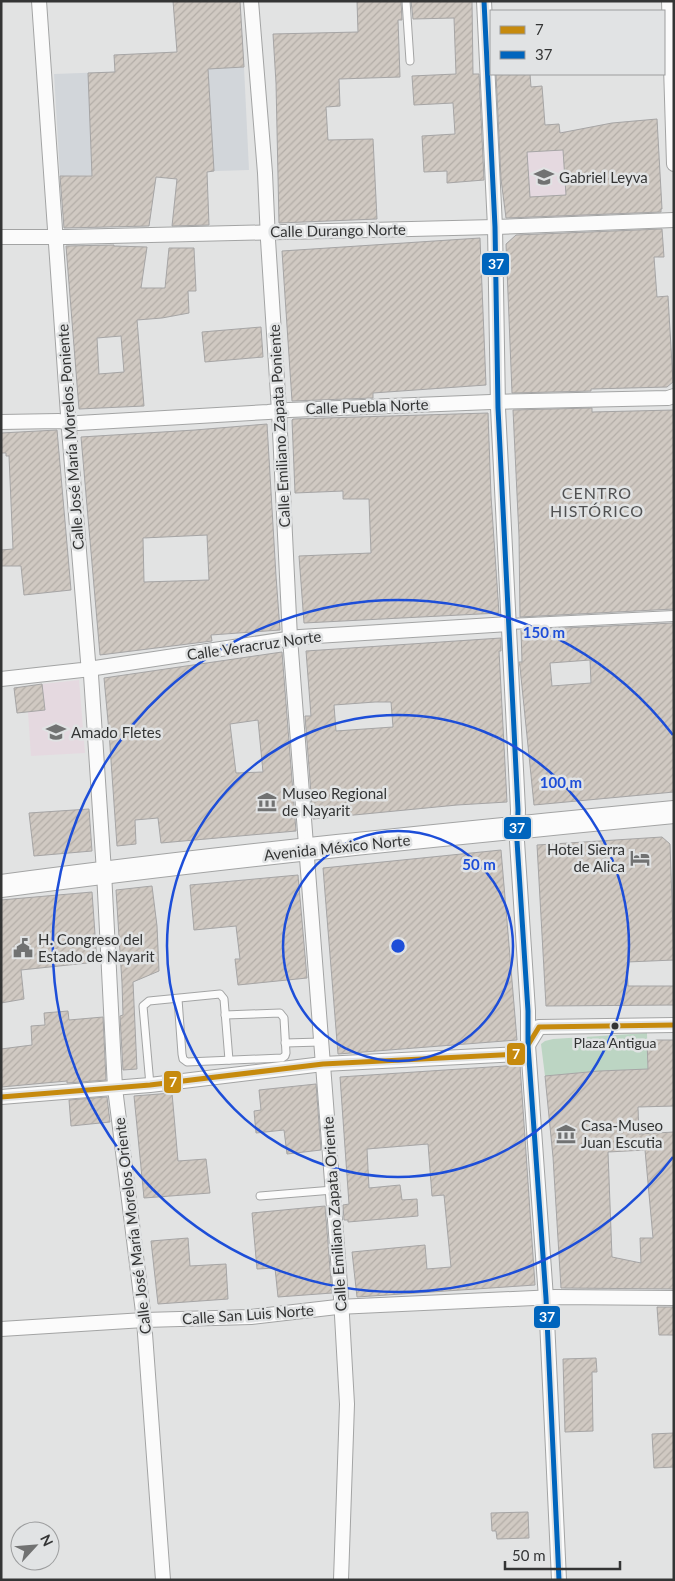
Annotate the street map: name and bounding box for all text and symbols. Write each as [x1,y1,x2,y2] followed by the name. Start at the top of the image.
[490,10,665,75] legend
[535,20,544,38] text: 7
[535,45,553,63] text: 37
[533,166,555,188] school or university icon: Gabriel Leyva
[559,168,648,186] place label: Gabriel Leyva
[270,220,406,240] street label: Calle Durango Norte
[481,252,510,276] line badge: 37
[488,255,504,272] text: 37
[53,323,87,551] street label: Calle José María Morelos Poniente
[265,324,293,528] street label: Calle Emiliano Zapata Poniente
[305,395,429,417] street label: Calle Puebla Norte
[550,483,644,520] district label: CENTRO HISTÓRICO
[523,623,565,641] text: 150 m
[186,627,322,663] street label: Calle Veracruz Norte
[45,721,67,743] school or university icon: Amado Fletes
[71,723,161,741] place label: Amado Fletes
[540,773,582,791] text: 100 m
[282,784,387,819] place label: Museo Regional de Nayarit
[256,791,278,813] museum icon: Museo Regional de Nayarit
[503,816,532,840] line badge: 37
[509,819,525,836] text: 37
[263,830,411,864] street label: Avenida México Norte
[547,840,625,875] place label: Hotel Sierra de Alica
[629,847,651,869] hotel icon: Hotel Sierra de Alica
[462,855,496,873] text: 50 m
[38,930,155,965] place label: H. Congreso del Estado de Nayarit
[12,937,34,959] public building icon: H. Congreso del Estado de Nayarit
[389,937,407,955] centre of rings
[610,1021,620,1031] marker: Plaza Antigua
[574,1034,656,1051] place label: Plaza Antigua
[506,1042,526,1066] line badge: 7
[512,1045,520,1062] text: 7
[163,1070,182,1094] line badge: 7
[169,1073,177,1090] text: 7
[318,1116,350,1312] street label: Calle Emiliano Zapata Oriente
[581,1116,663,1151] place label: Casa-Museo Juan Escutia
[110,1117,154,1335] street label: Calle José María Morelos Oriente
[555,1123,577,1145] museum icon: Casa-Museo Juan Escutia
[182,1300,315,1328] street label: Calle San Luis Norte
[533,1305,561,1329] line badge: 37
[539,1308,555,1325] text: 37
[10,1521,60,1571] north arrow
[37,1532,57,1549] text: N
[505,1538,620,1570] scale bar
[512,1546,546,1564] text: 50 m

